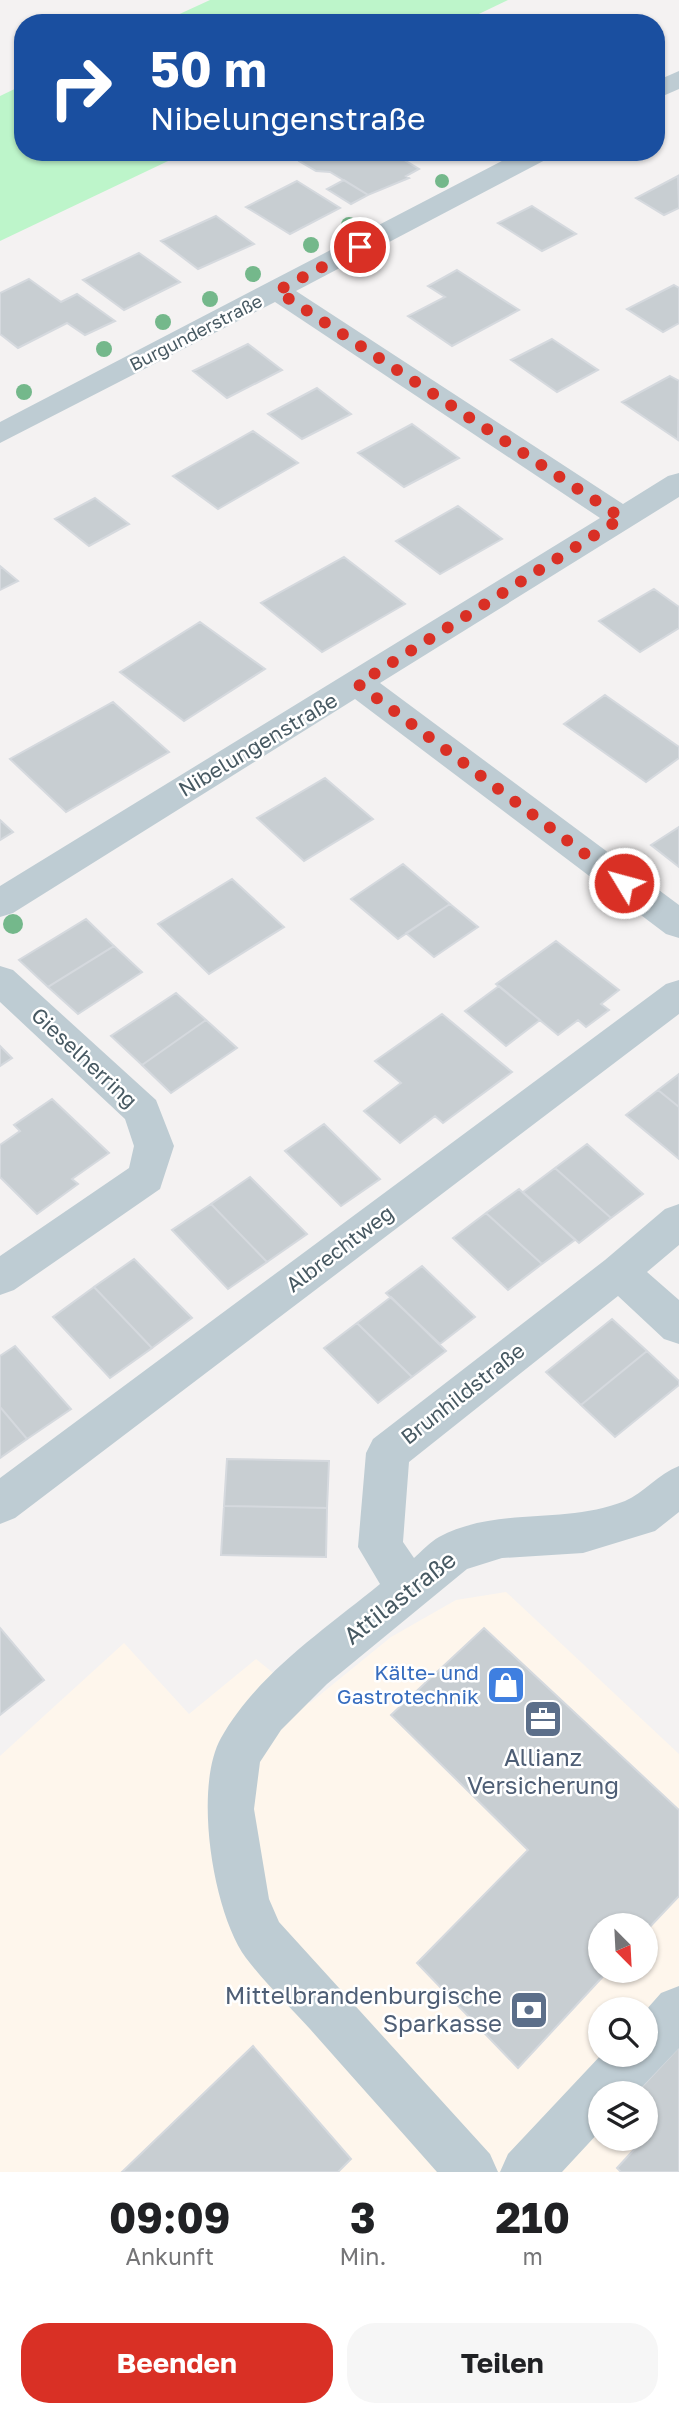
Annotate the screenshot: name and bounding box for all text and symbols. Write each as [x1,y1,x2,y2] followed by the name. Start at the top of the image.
[150,39,267,98] text: 50 m
[35,42,126,133] icon: right
[150,99,425,137] text: Nibelungenstraße
[330,217,390,277] pin
[341,228,379,266] icon: arrive
[126,289,266,375] street label: Burgunderstraße
[173,686,342,802] street label: Nibelungenstraße
[587,846,661,920] position arrow
[26,1002,143,1113] street label: Gieselherring
[280,1199,398,1297] street label: Albrechtweg
[395,1337,529,1450] street label: Brunhildstraße
[337,1544,461,1650] street label: Attilastraße
[337,1659,479,1709] place label: Kälte- und Gastrotechnik
[485,1664,527,1706] shop icon: Kälte- und Gastrotechnik
[522,1698,564,1740] office icon: Allianz Versicherung
[467,1742,619,1799] place label: Allianz Versicherung
[588,1913,658,1983] north arrow
[588,1913,658,2151] map controls
[225,1980,502,2037] place label: Mittelbrandenburgische Sparkasse
[508,1989,550,2031] bank icon: Mittelbrandenburgische Sparkasse
[588,1997,658,2067] button: search
[588,2081,658,2151] button: layers
[109,2192,230,2242] text: 09:09
[350,2192,376,2242] text: 3
[495,2192,570,2242] text: 210
[125,2242,214,2270] text: Ankunft
[339,2242,386,2270] text: Min.
[522,2242,543,2270] text: m
[21,2323,333,2403] button: Beenden
[347,2323,658,2403] button: Teilen

